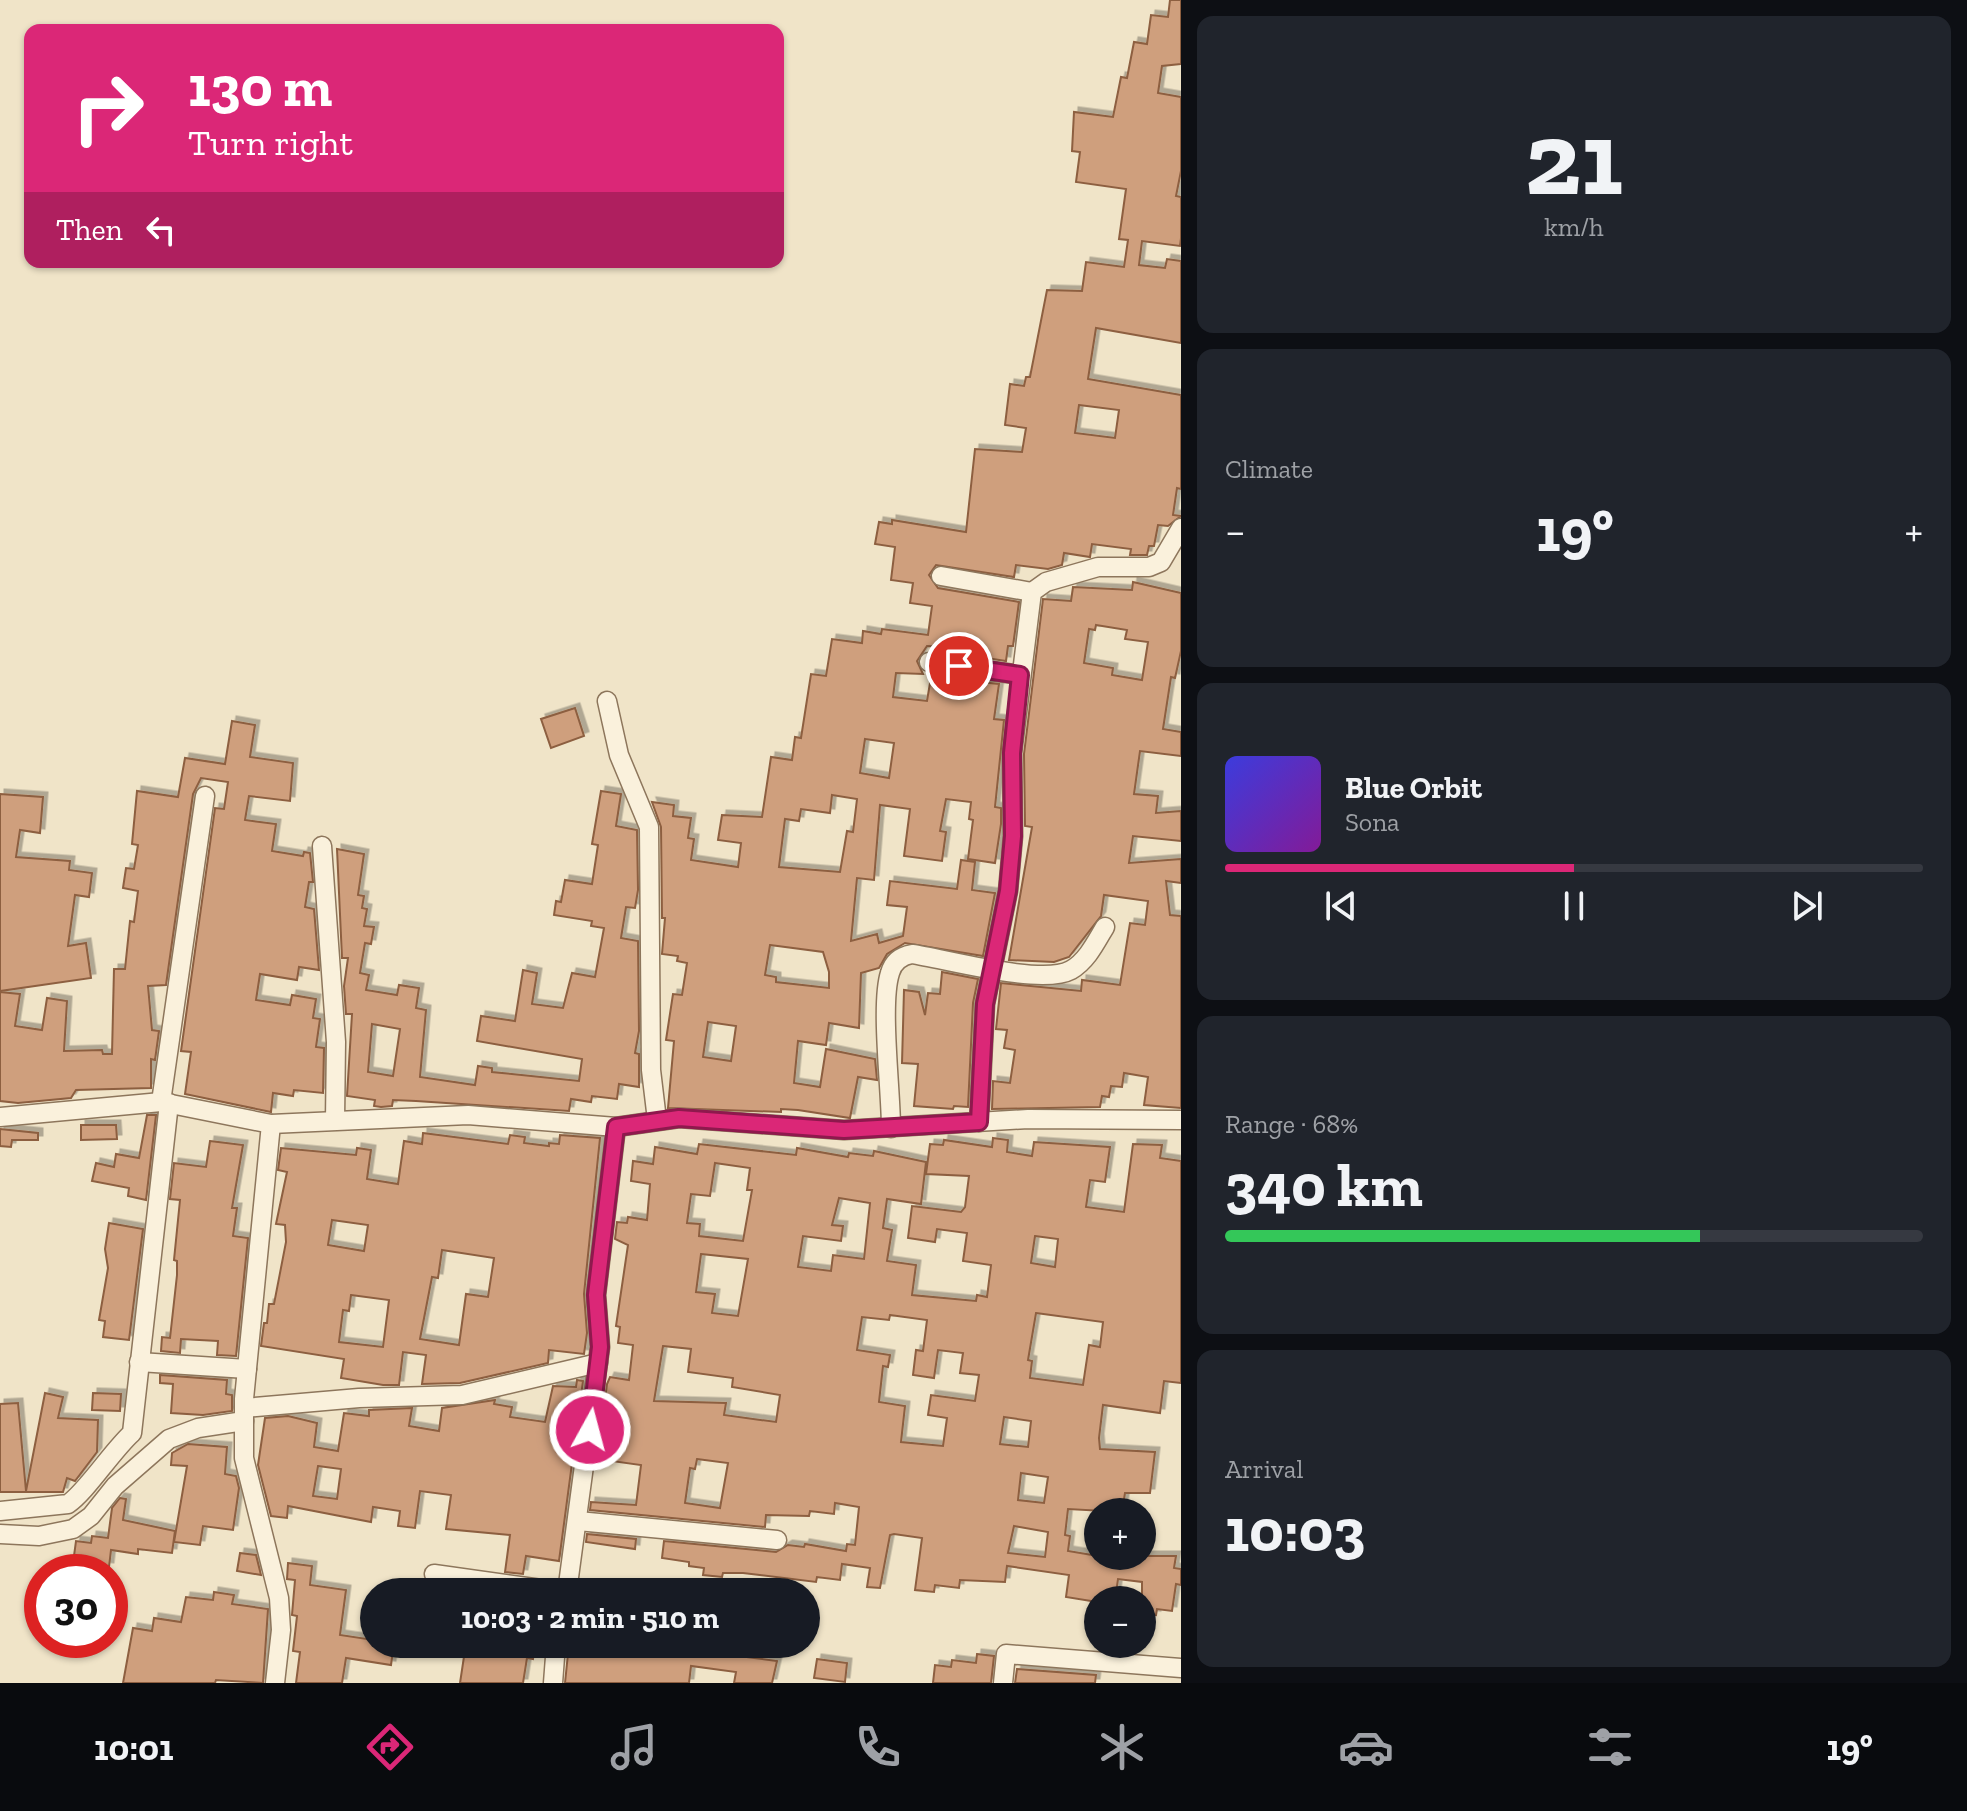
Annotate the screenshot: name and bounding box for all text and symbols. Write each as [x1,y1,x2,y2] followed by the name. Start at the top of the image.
[188,53,332,120] text: 130 m
[56,56,160,160] icon: right
[1525,96,1623,221] text: 21
[188,121,353,164] text: Turn right
[139,208,183,252] icon: left
[1544,211,1604,243] text: km/h
[56,212,123,248] text: Then
[1225,453,1313,485] text: Climate
[1536,494,1614,566] text: 19°
[1225,504,1246,557] text: −
[1904,504,1923,557] text: +
[925,632,993,700] pin
[937,644,981,688] icon: arrive
[1345,770,1482,806] text: Blue Orbit
[1345,806,1400,838] text: Sona
[1319,884,1363,928] icon: previous
[1552,884,1596,928] icon: pause
[1785,884,1829,928] icon: next
[1225,1108,1358,1140] text: Range · 68%
[1225,1149,1423,1221] text: 340 km
[548,1388,632,1472] position arrow
[1225,1453,1303,1485] text: Arrival
[1225,1494,1365,1566] text: 10:03
[1084,1498,1156,1658] map controls
[1084,1498,1156,1570] button: +
[24,1554,128,1658] speed limit sign: 30
[1084,1586,1156,1658] button: −
[461,1600,719,1636] text: 10:03 · 2 min · 510 m
[362,1719,418,1775] icon: directions
[606,1719,662,1775] icon: music
[850,1719,906,1775] icon: phone
[1094,1719,1150,1775] icon: climate
[1338,1719,1394,1775] icon: car
[1582,1719,1638,1775] icon: filters
[94,1726,174,1769] text: 10:01
[1826,1726,1873,1769] text: 19°

